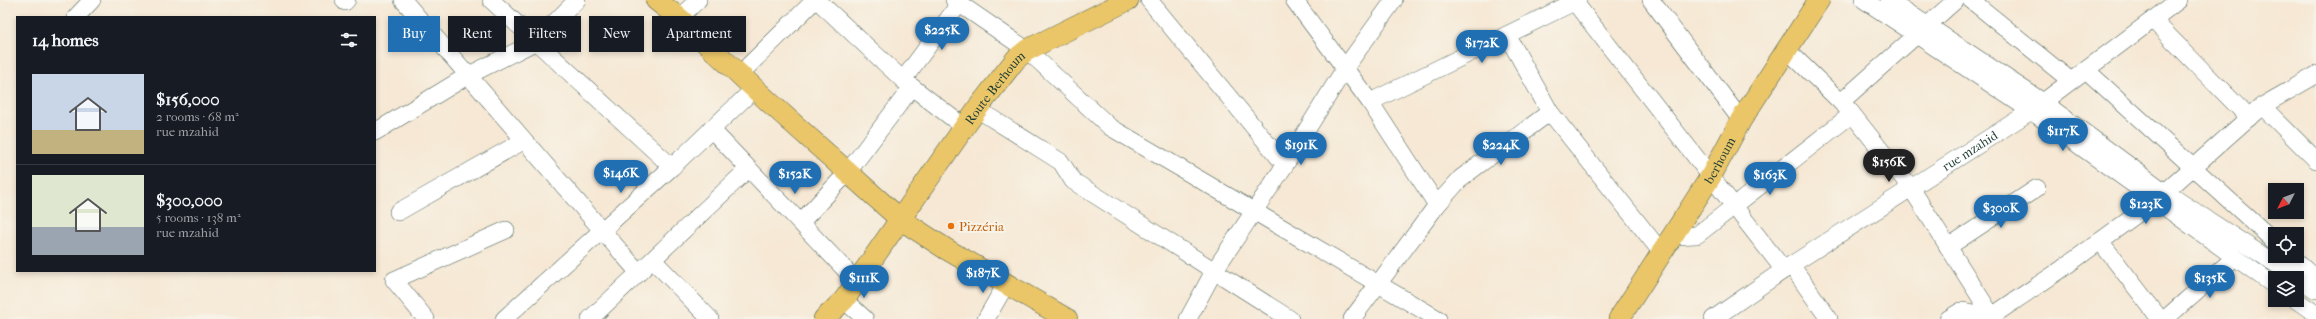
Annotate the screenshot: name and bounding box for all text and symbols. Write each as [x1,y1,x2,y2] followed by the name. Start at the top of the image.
[388,16,440,52] chip: Buy
[448,16,506,52] chip: Rent
[514,16,581,52] chip: Filters
[589,16,644,52] chip: New
[652,16,746,52] chip: Apartment
[914,17,970,51] pin: $225K
[924,22,960,37] text: $225K
[338,29,360,51] icon: filters
[32,30,99,50] text: 14 homes
[1454,30,1510,64] pin: $172K
[1465,35,1499,50] text: $172K
[961,47,1028,127] street label: Route Berhoum
[156,89,220,109] text: $156,000
[64,90,112,138] icon: home
[156,109,239,124] text: 2 rooms · 68 m²
[2035,118,2091,152] pin: $117K
[2047,123,2079,138] text: $117K
[156,124,219,139] text: rue mzahid
[1939,127,2001,174] street label: rue mzahid
[1273,132,1329,166] pin: $191K
[1473,132,1529,166] pin: $224K
[1700,134,1738,187] street label: berhoum
[1285,137,1317,152] text: $191K
[1482,137,1520,152] text: $224K
[1861,149,1917,183] pin: $156K
[1872,154,1906,169] text: $156K
[593,160,649,194] pin: $146K
[767,161,823,195] pin: $152K
[1742,162,1798,196] pin: $163K
[603,165,639,180] text: $146K
[778,166,812,181] text: $152K
[1753,167,1787,182] text: $163K
[2268,183,2304,219] north arrow
[2268,183,2304,307] map controls
[156,190,223,210] text: $300,000
[64,191,112,239] icon: home
[2118,191,2174,225] pin: $123K
[1973,195,2029,229] pin: $300K
[2129,196,2163,211] text: $123K
[1983,200,2019,215] text: $300K
[156,210,241,225] text: 5 rooms · 138 m²
[959,219,1005,234] place label: Pizzéria
[946,221,956,231] marker: Pizzéria
[156,225,219,240] text: rue mzahid
[2268,227,2304,263] button: locate
[955,260,1011,294] pin: $187K
[836,265,892,299] pin: $111K
[966,265,1000,280] text: $187K
[2182,265,2238,299] pin: $135K
[849,270,879,285] text: $111K
[2194,270,2226,285] text: $135K
[2268,271,2304,307] button: layers

